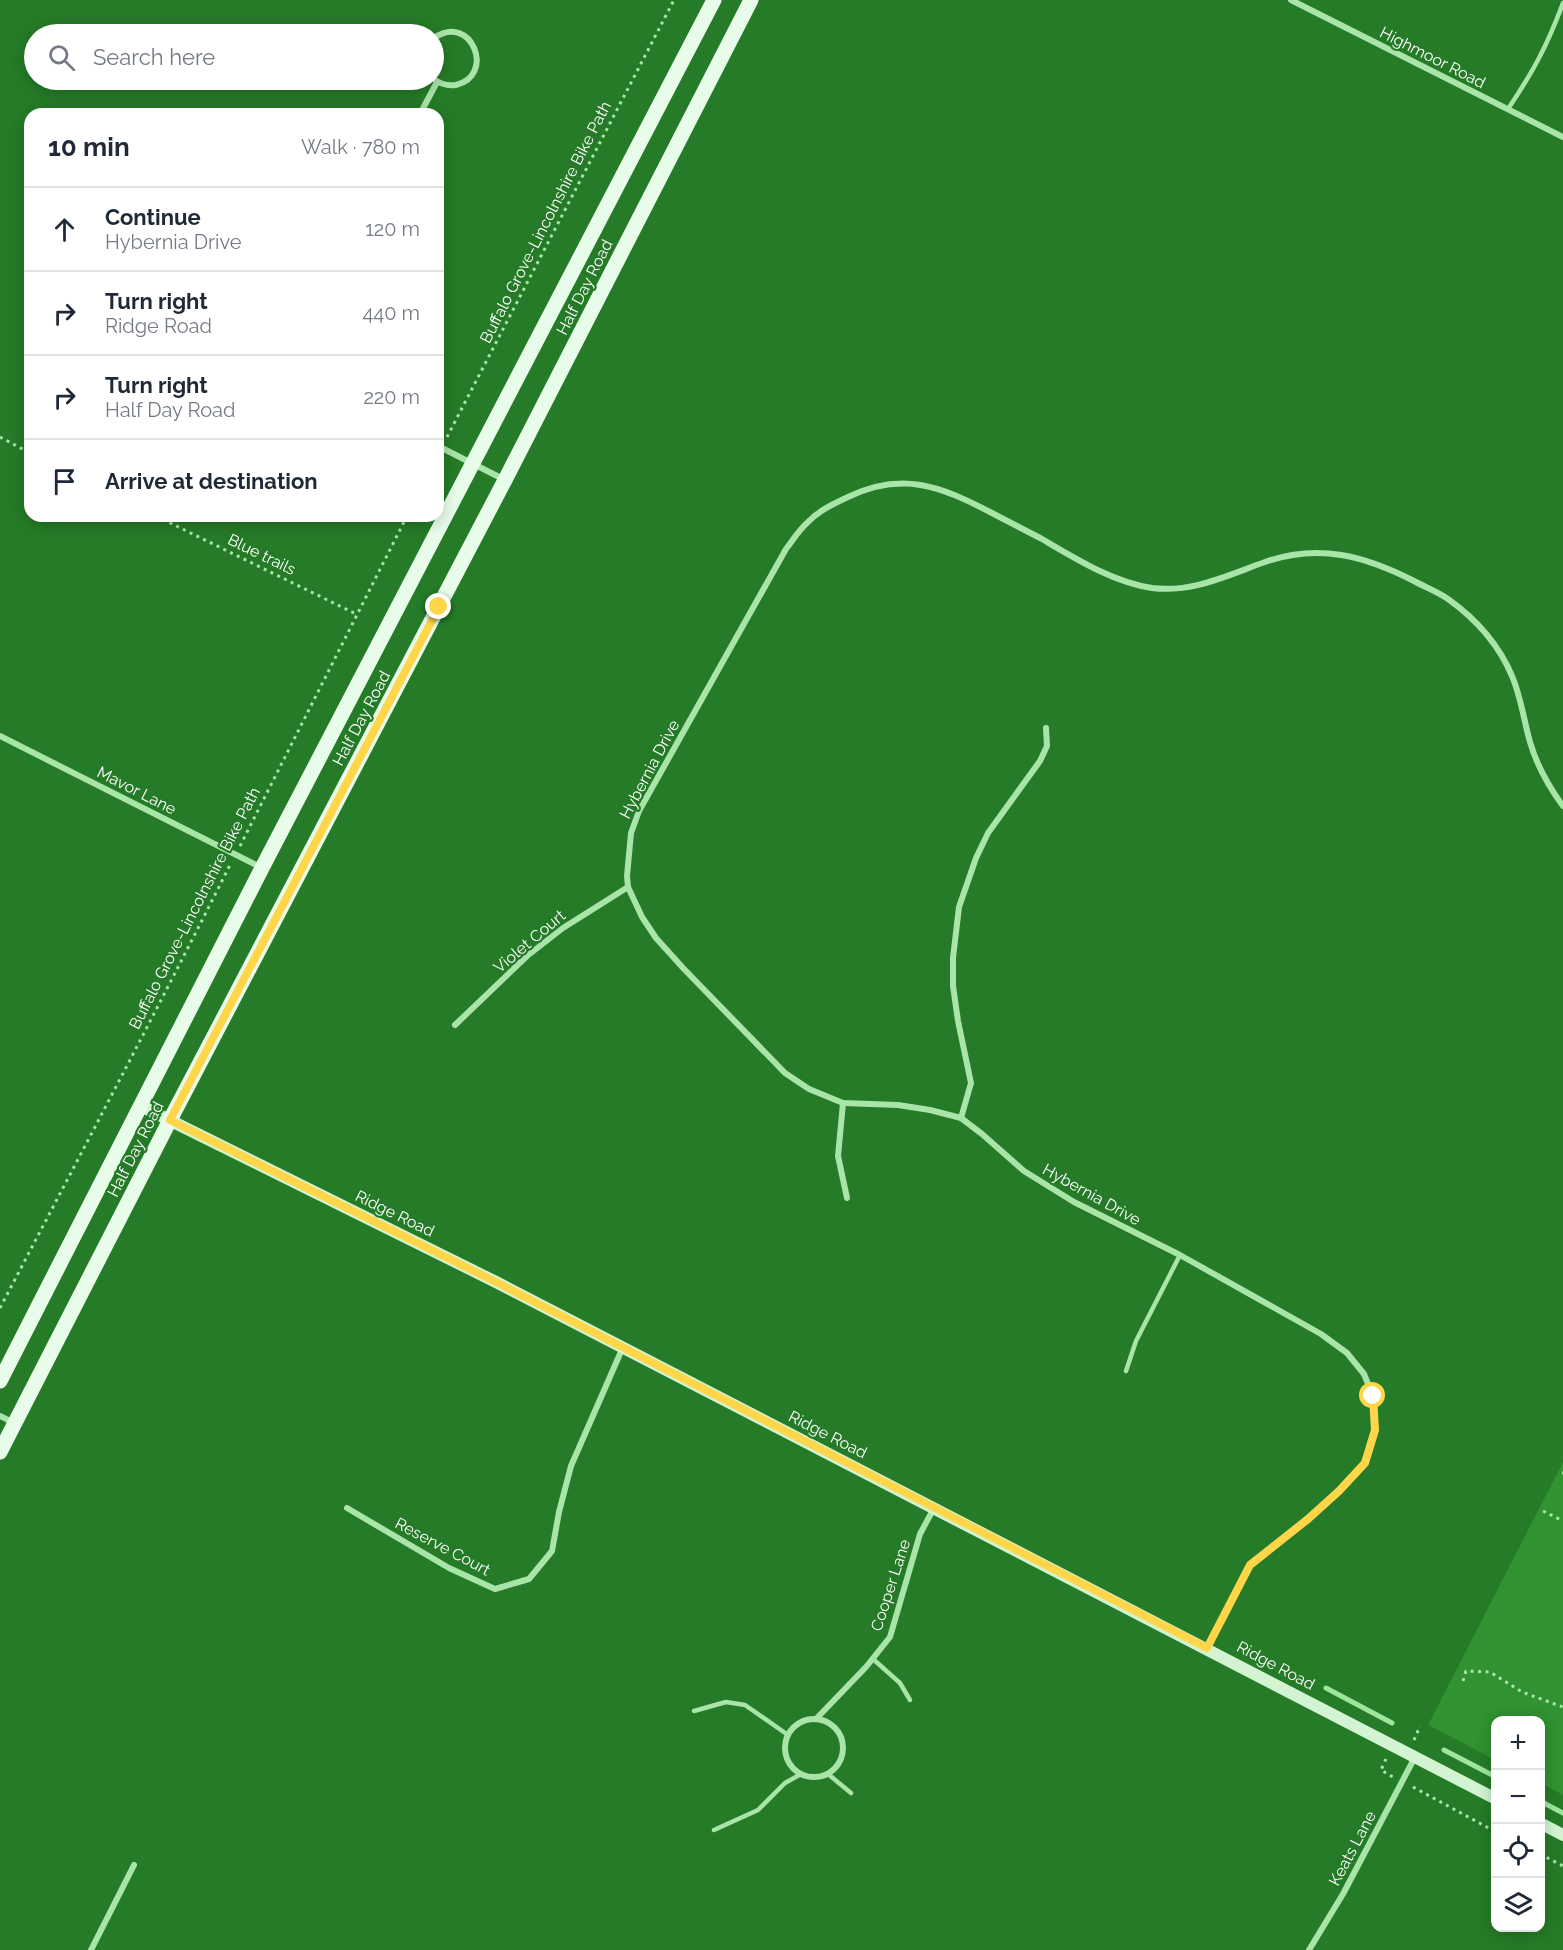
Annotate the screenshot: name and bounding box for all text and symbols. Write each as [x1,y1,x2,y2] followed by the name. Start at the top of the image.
[1377,23,1489,92] street label: Highmoor Road
[24,24,444,90] search box
[45,41,78,74] icon: search
[93,44,215,70] text: Search here
[476,98,615,346] street label: Buffalo Grove-Lincolnshire Bike Path
[48,132,130,162] text: 10 min
[301,135,420,159] text: Walk · 780 m
[105,204,201,230] text: Continue
[48,213,81,246] icon: ahead
[365,217,420,241] text: 120 m
[105,230,241,254] text: Hybernia Drive
[552,236,617,338] street label: Half Day Road
[105,288,208,314] text: Turn right
[48,297,81,330] icon: right
[362,301,420,325] text: 440 m
[105,314,212,338] text: Ridge Road
[105,372,208,398] text: Turn right
[48,381,81,414] icon: right
[363,385,420,409] text: 220 m
[105,398,235,422] text: Half Day Road
[48,465,81,498] icon: arrive
[105,468,318,494] text: Arrive at destination
[225,530,299,579] street label: Blue trails
[425,593,451,619] route end
[329,668,394,769] street label: Half Day Road
[615,717,683,822] street label: Hybernia Drive
[94,762,180,818] street label: Mavor Lane
[125,784,264,1032] street label: Buffalo Grove-Lincolnshire Bike Path
[490,905,570,977] street label: Violet Court
[103,1098,168,1200] street label: Half Day Road
[1039,1160,1144,1229] street label: Hybernia Drive
[352,1186,437,1241] street label: Ridge Road
[1359,1382,1385,1408] route start
[785,1407,870,1462] street label: Ridge Road
[392,1513,494,1580] street label: Reserve Court
[867,1537,914,1633] street label: Cooper Lane
[1234,1637,1318,1694] street label: Ridge Road
[1491,1716,1545,1932] map controls
[1491,1716,1545,1770] button: +
[1491,1770,1545,1824] button: −
[1325,1808,1380,1889] street label: Keats Lane
[1491,1824,1545,1878] button: locate
[1491,1878,1545,1932] button: layers

